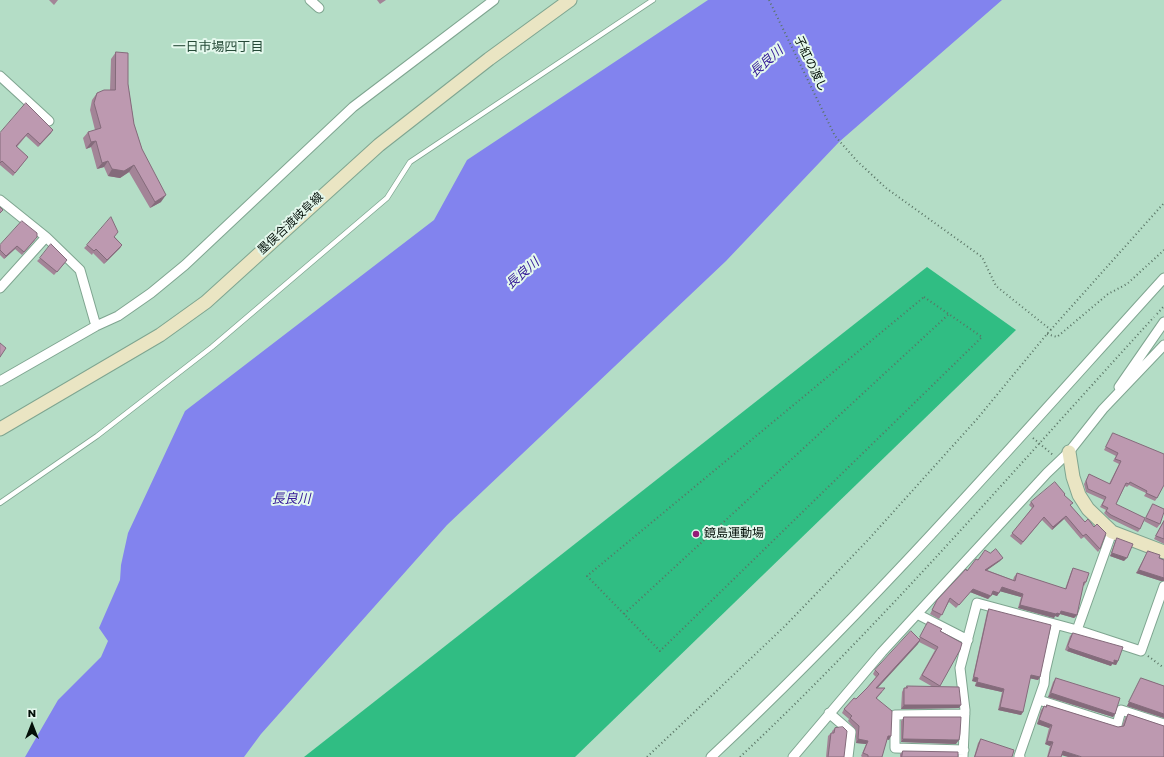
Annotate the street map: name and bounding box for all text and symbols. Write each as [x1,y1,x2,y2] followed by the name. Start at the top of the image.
[790,34,830,94] street label: 子紅の渡し
[173,40,263,56] district label: 一日市場四丁目
[747,43,787,81] water label: 長良川
[255,190,327,258] street label: 墨俣合渡岐阜線
[503,255,543,293] water label: 長良川
[272,492,310,508] water label: 長良川
[704,527,764,541] place label: 鏡島運動場
[691,529,701,539] marker: 鏡島運動場
[12,705,52,745] north arrow
[28,705,36,721] text: N

